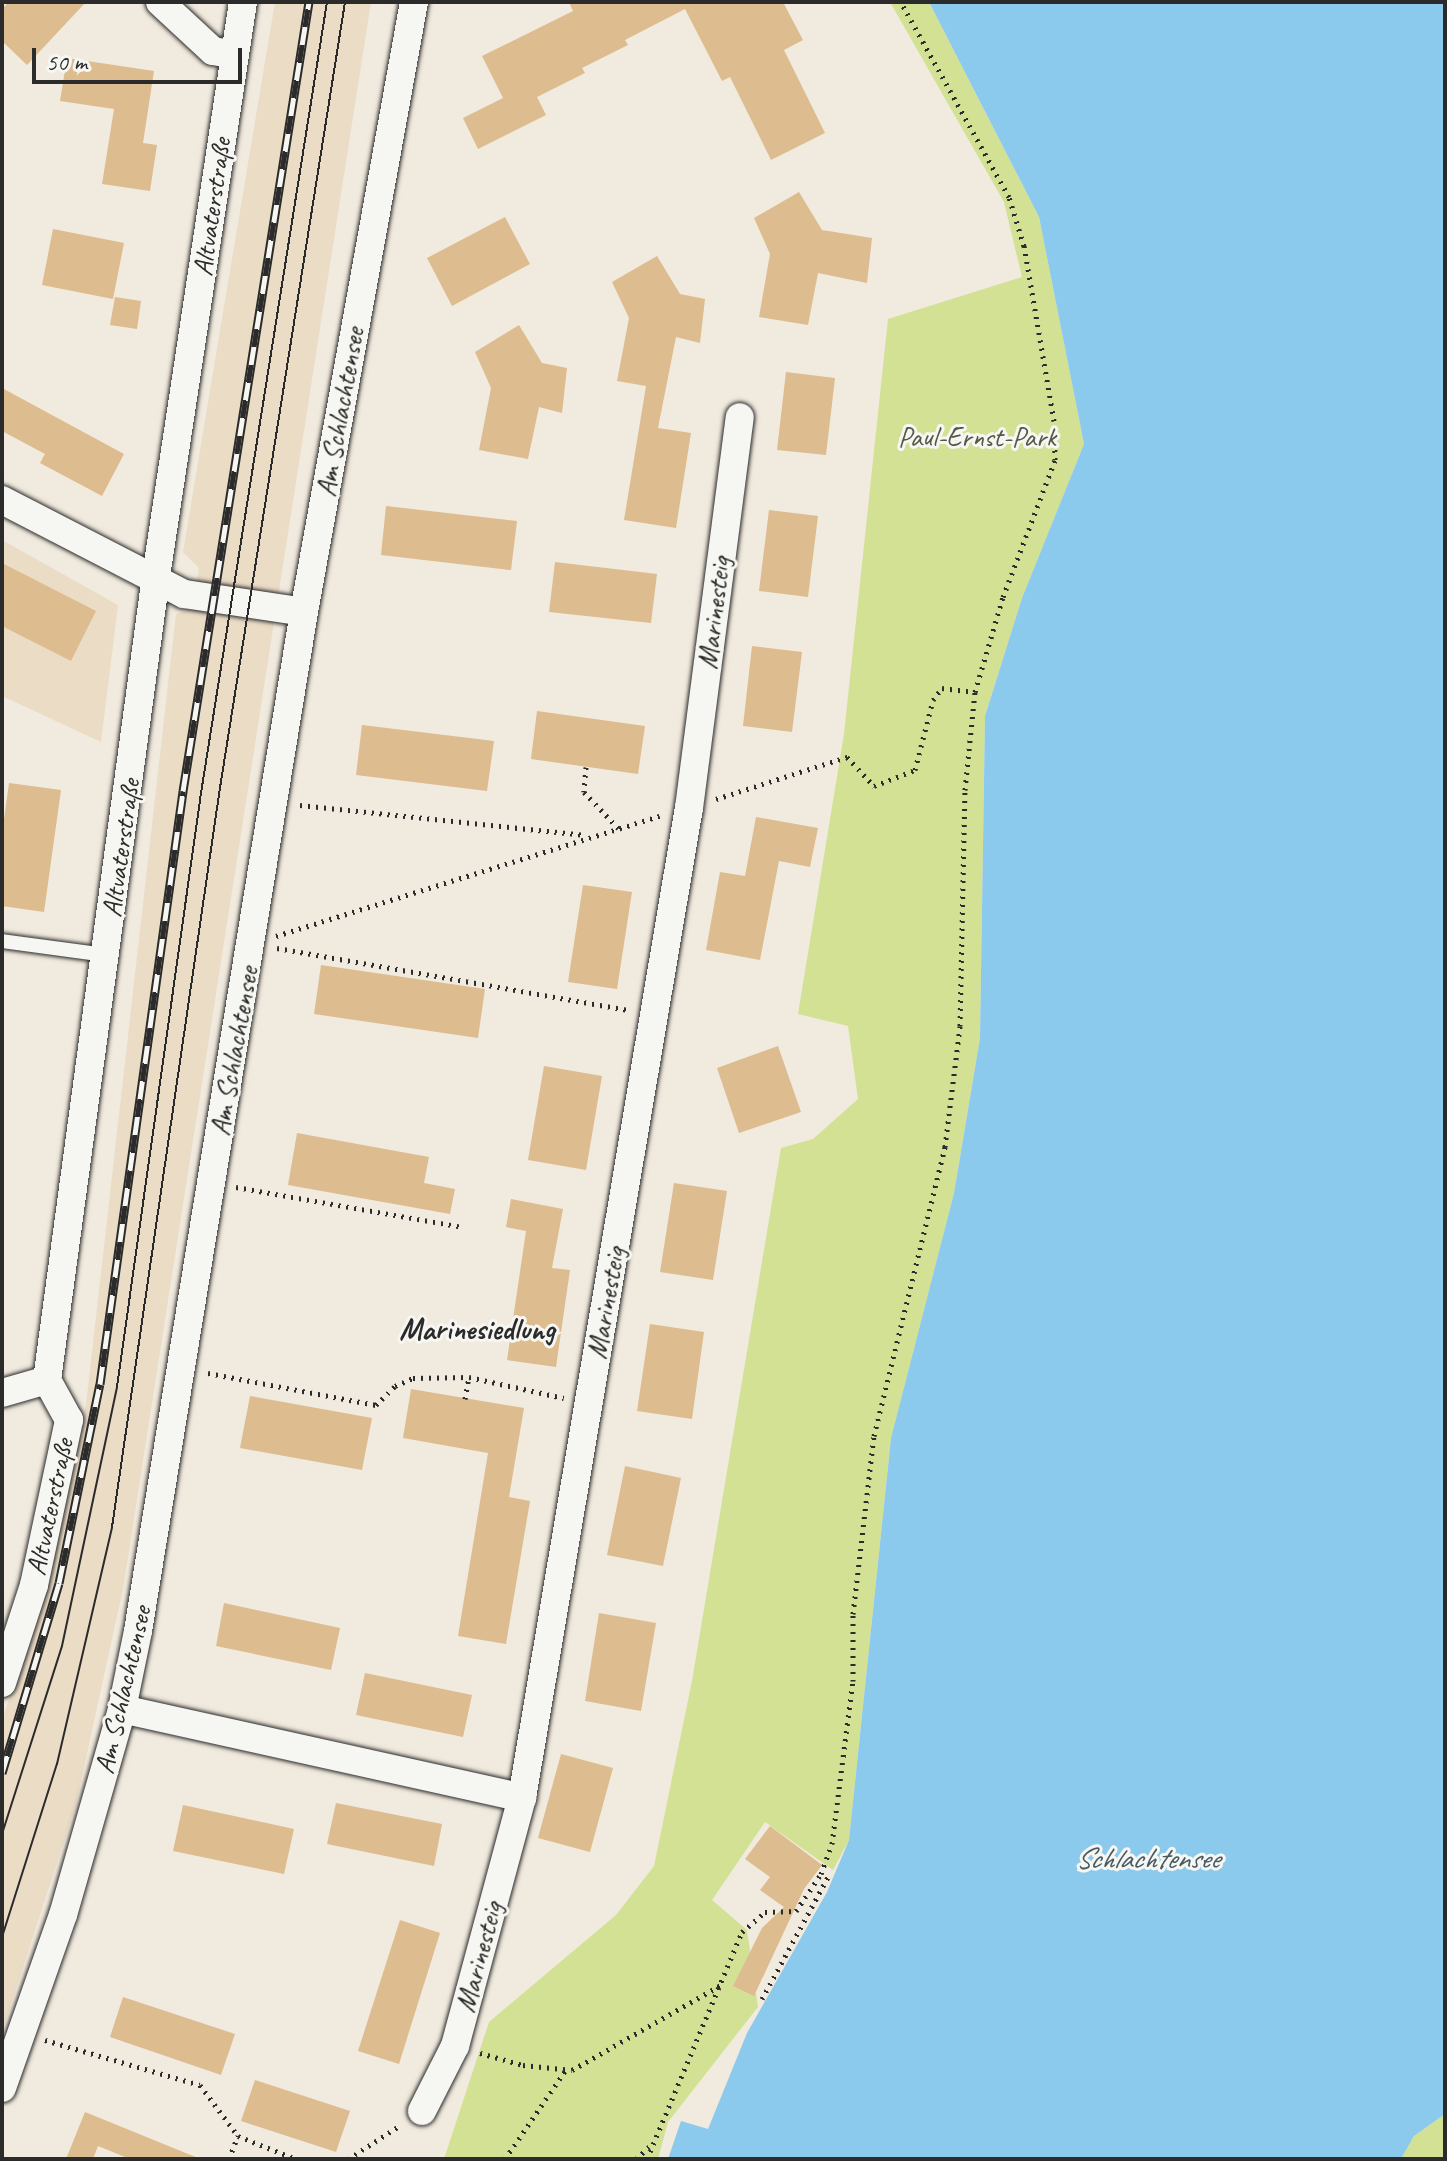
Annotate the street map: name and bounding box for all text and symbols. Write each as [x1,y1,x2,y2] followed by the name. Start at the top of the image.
[36,32,246,82] scale bar
[46,47,87,77] text: 50 m
[186,136,238,278] street label: Altvaterstraße
[309,325,371,499] street label: Am Schlachtensee
[898,420,1056,454] park label: Paul-Ernst-Park
[690,555,738,671] street label: Marinesteig
[95,777,147,919] street label: Altvaterstraße
[203,964,265,1138] street label: Am Schlachtensee
[580,1245,632,1361] street label: Marinesteig
[399,1311,555,1347] district label: Marinesiedlung
[19,1436,81,1578] street label: Altvaterstraße
[87,1603,159,1777] street label: Am Schlachtensee
[1075,1840,1219,1876] water label: Schlachtensee
[448,1898,510,2016] street label: Marinesteig

